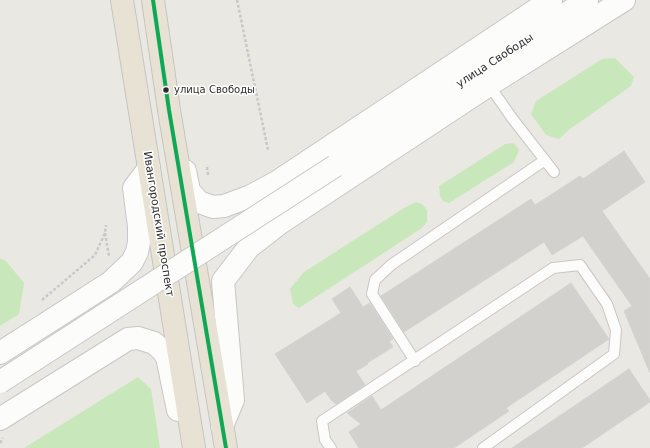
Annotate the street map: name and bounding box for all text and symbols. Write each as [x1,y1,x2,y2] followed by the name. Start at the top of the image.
[454,31,536,91] street label: улица Свободы
[174,84,255,96] place label: улица Свободы
[161,85,171,95] marker: улица Свободы
[140,150,176,298] street label: Ивангородский проспект

